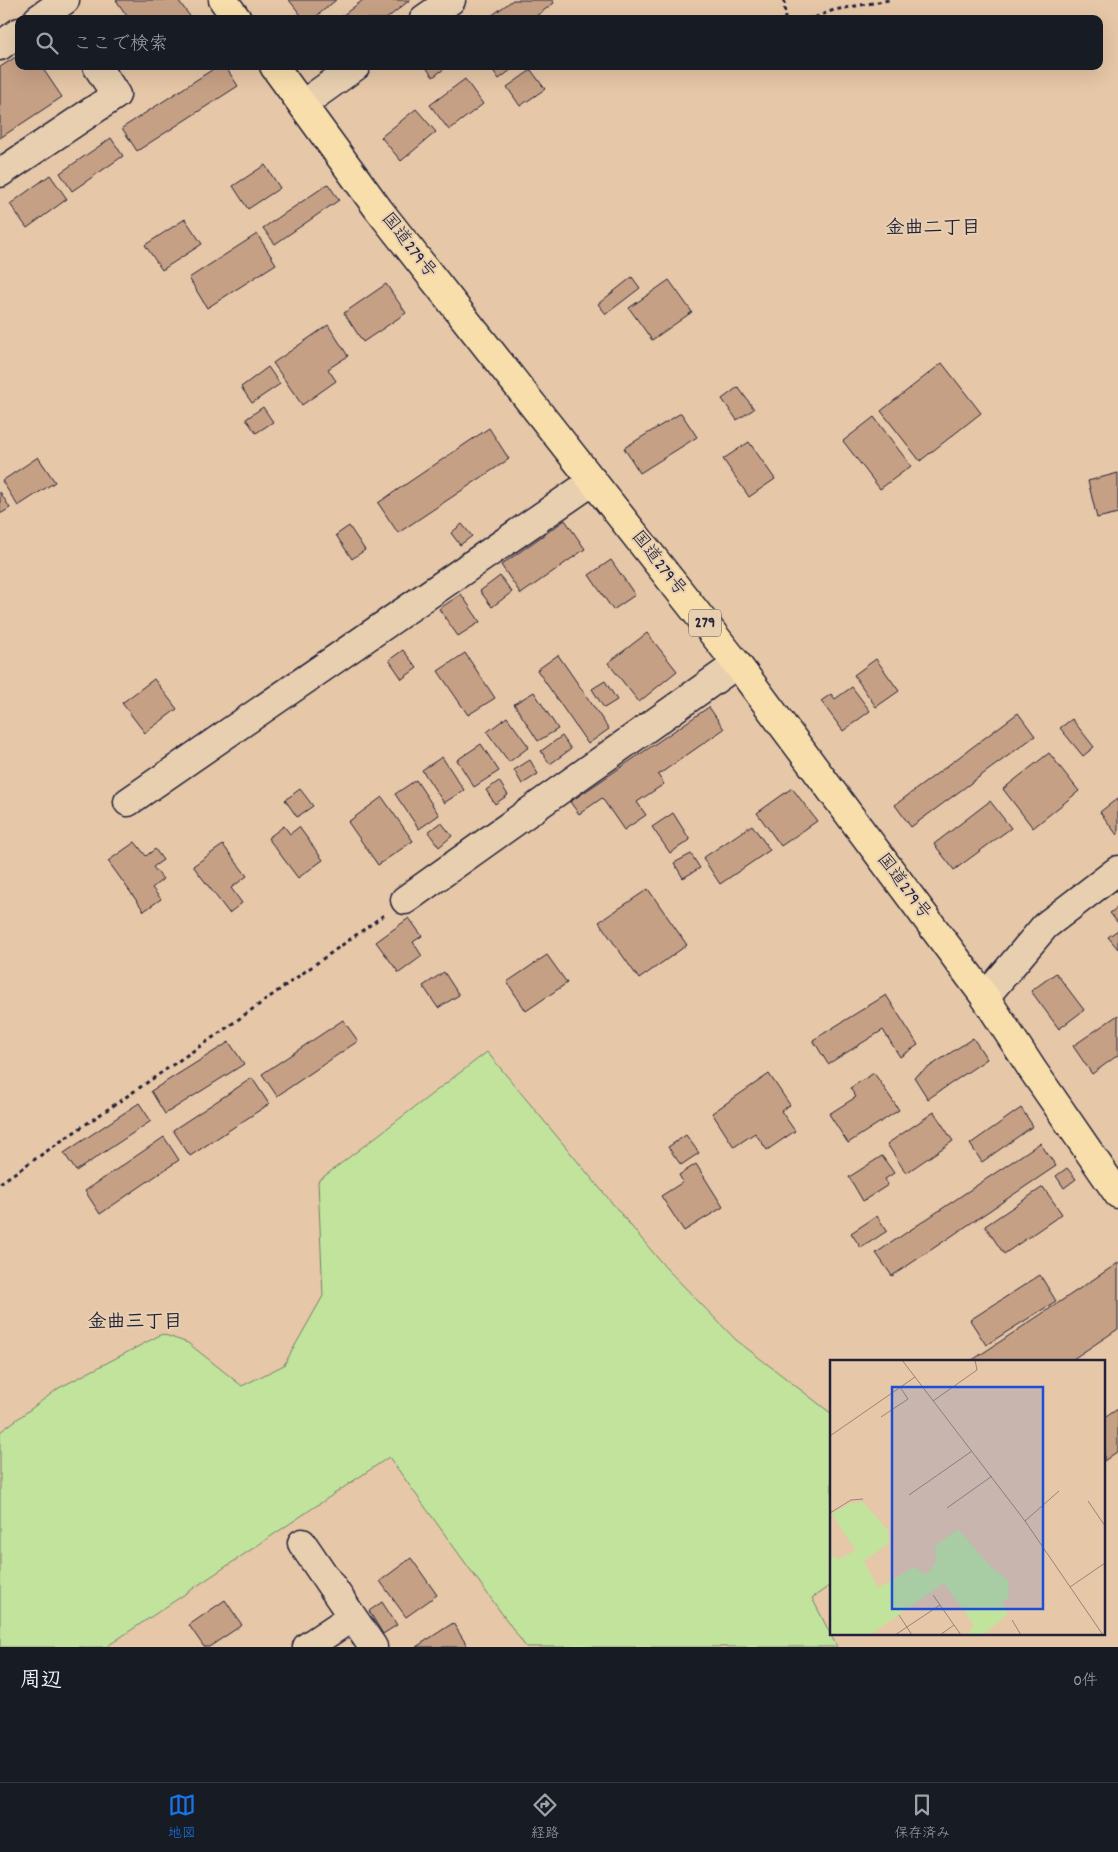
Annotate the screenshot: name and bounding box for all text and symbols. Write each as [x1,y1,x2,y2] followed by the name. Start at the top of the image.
[15,15,1103,70] search box
[33,29,61,57] icon: search
[73,32,168,59] text: ここで検索
[374,208,442,284] street label: 国道279号
[885,216,981,243] district label: 金曲二丁目
[624,526,692,602] street label: 国道279号
[689,610,721,636] road number: 279
[870,849,936,925] street label: 国道279号
[87,1310,183,1337] district label: 金曲三丁目
[830,1360,1106,1634] inset map
[20,1667,62,1697] text: 周辺
[1073,1670,1098,1693] text: 0件
[168,1791,196,1844] tab: 地図
[531,1791,559,1844] tab: 経路
[894,1791,950,1844] tab: 保存済み

